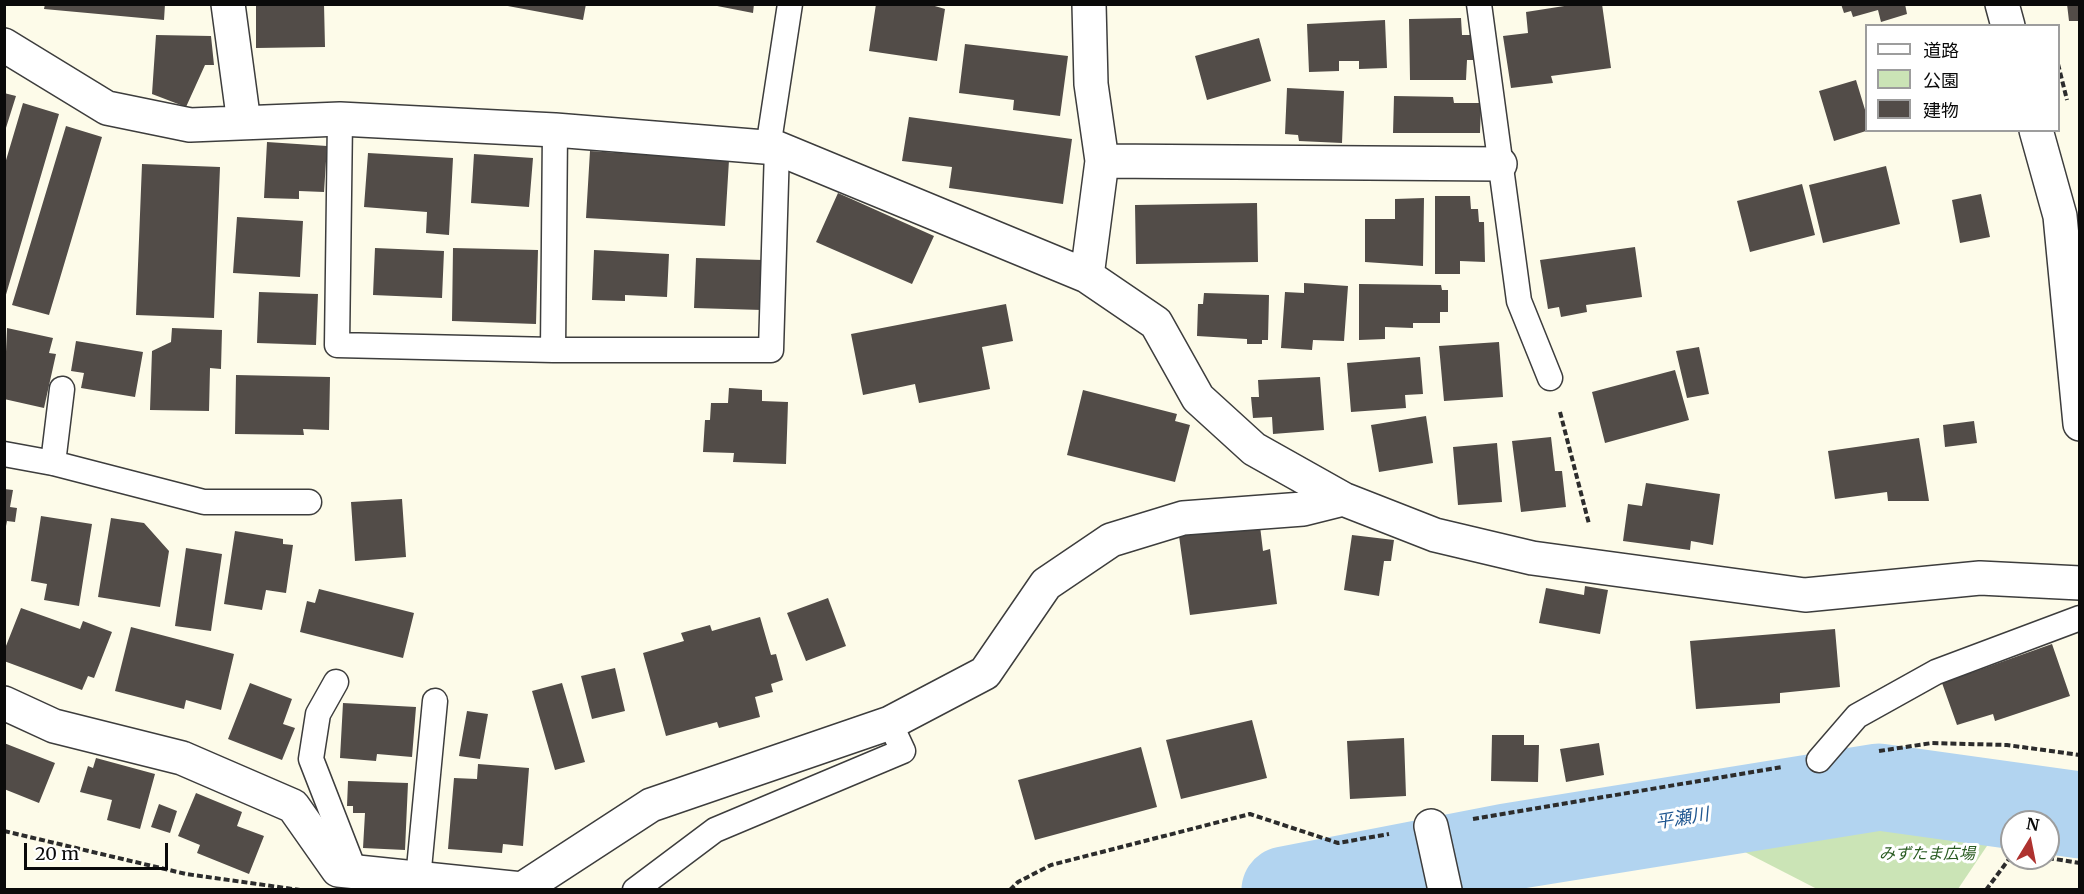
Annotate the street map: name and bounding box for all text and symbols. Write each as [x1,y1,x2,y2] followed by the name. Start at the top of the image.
[1865,24,2060,132] legend
[1923,39,1959,62] text: 道路
[1923,69,1959,92] text: 公園
[1923,99,1959,122] text: 建物
[1654,804,1710,834] water label: 平瀬川
[2000,810,2060,870] north arrow
[2025,813,2041,835] text: N
[27,831,171,869] scale bar
[35,842,79,865] text: 20 m
[1879,844,1975,864] park label: みずたま広場

